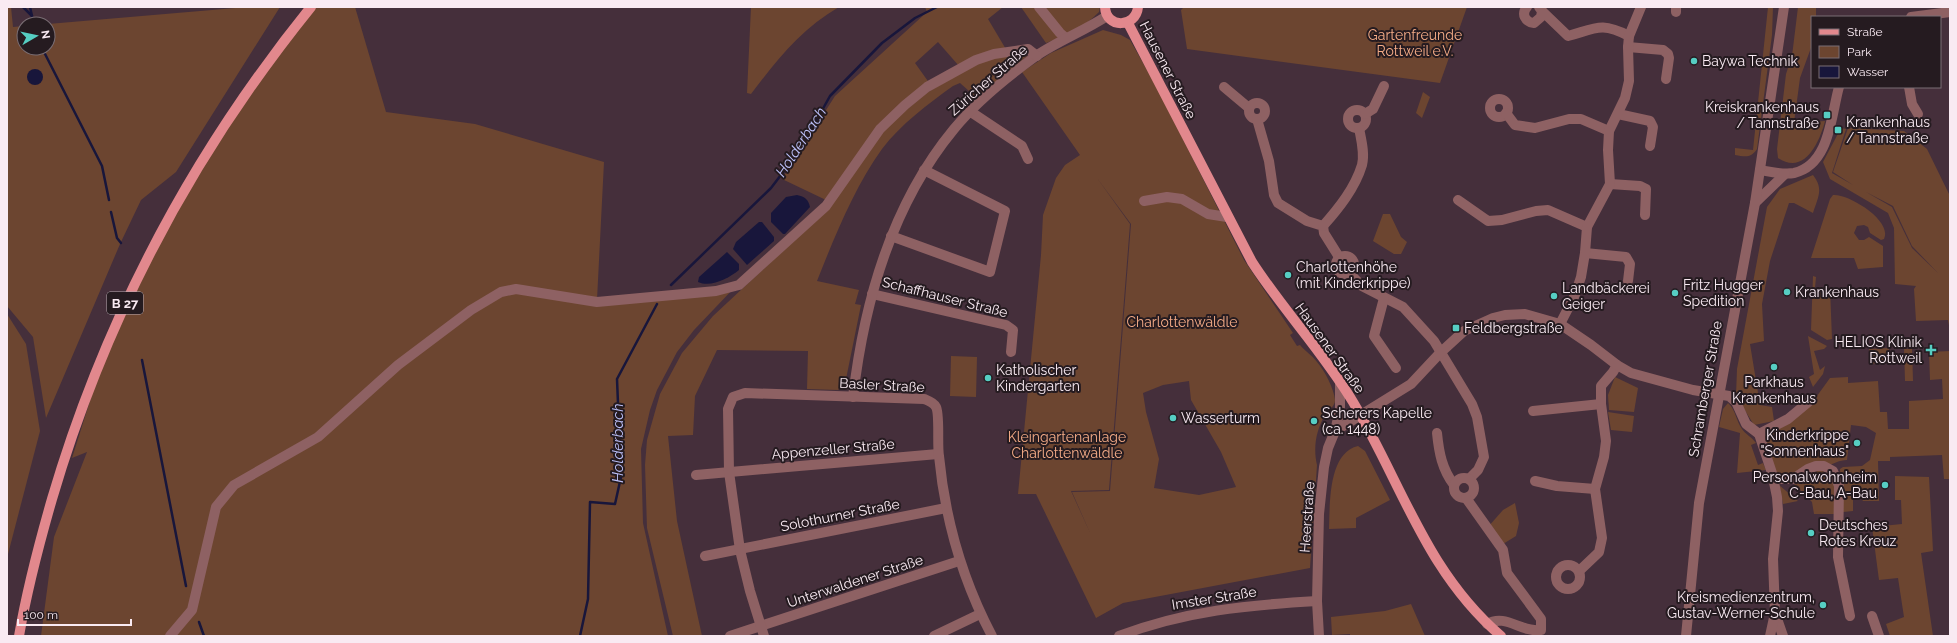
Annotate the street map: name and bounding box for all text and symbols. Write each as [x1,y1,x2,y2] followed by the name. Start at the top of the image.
[16,16,56,56] north arrow
[1811,16,1941,88] legend
[1137,19,1199,121] street label: Hausener Straße
[1847,25,1883,39] text: Straße
[1368,27,1462,59] park label: Gartenfreunde Rottweil e.V.
[38,29,52,40] text: N
[946,42,1030,118] street label: Züricher Straße
[1847,45,1872,59] text: Park
[1702,53,1799,69] place label: Baywa Technik
[1689,56,1699,66] marker: Baywa Technik
[1847,65,1889,79] text: Wasser
[1705,99,1819,131] place label: Kreiskrankenhaus / Tannstraße
[772,104,830,180] water label: Holderbach
[1822,110,1832,120] marker: Kreiskrankenhaus / Tannstraße
[1846,114,1930,146] place label: Krankenhaus / Tannstraße
[1833,125,1843,135] marker: Krankenhaus / Tannstraße
[1296,259,1411,291] place label: Charlottenhöhe (mit Kinderkrippe)
[1283,270,1293,280] marker: Charlottenhöhe (mit Kinderkrippe)
[881,274,1009,320] street label: Schaffhauser Straße
[1683,277,1763,309] place label: Fritz Hugger Spedition
[1562,280,1650,312] place label: Landbäckerei Geiger
[1795,284,1879,300] place label: Krankenhaus
[1782,287,1792,297] marker: Krankenhaus
[1670,288,1680,298] marker: Fritz Hugger Spedition
[1549,291,1559,301] marker: Landbäckerei Geiger
[107,292,143,314] road number: B 27
[1292,300,1368,396] street label: Hausener Straße
[1126,314,1238,330] park label: Charlottenwäldle
[1464,320,1563,336] place label: Feldbergstraße
[1685,320,1725,458] street label: Schramberger Straße
[1451,323,1461,333] marker: Feldbergstraße
[1834,334,1923,366] place label: HELIOS Klinik Rottweil
[1925,344,1937,356] marker: HELIOS Klinik Rottweil
[996,362,1080,394] place label: Katholischer Kindergarten
[1769,362,1779,372] marker: Parkhaus Krankenhaus
[983,373,993,383] marker: Katholischer Kindergarten
[1732,374,1816,406] place label: Parkhaus Krankenhaus
[839,375,925,395] street label: Basler Straße
[609,403,627,483] water label: Holderbach
[1322,405,1432,437] place label: Scherers Kapelle (ca. 1448)
[1181,410,1260,426] place label: Wasserturm
[1168,413,1178,423] marker: Wasserturm
[1309,416,1319,426] marker: Scherers Kapelle (ca. 1448)
[1760,427,1849,459] place label: Kinderkrippe "Sonnenhaus"
[1008,429,1126,461] park label: Kleingartenanlage Charlottenwäldle
[771,436,895,462] street label: Appenzeller Straße
[1852,438,1862,448] marker: Kinderkrippe "Sonnenhaus"
[1753,469,1877,501] place label: Personalwohnheim C-Bau, A-Bau
[1880,480,1890,490] marker: Personalwohnheim C-Bau, A-Bau
[1297,481,1317,553] street label: Heerstraße
[779,496,901,534] street label: Solothurner Straße
[1819,517,1896,549] place label: Deutsches Rotes Kreuz
[1806,528,1816,538] marker: Deutsches Rotes Kreuz
[785,551,925,611] street label: Unterwaldener Straße
[1170,583,1258,613] street label: Imster Straße
[1667,589,1815,621] place label: Kreismedienzentrum, Gustav-Werner-Schule
[1818,600,1828,610] marker: Kreismedienzentrum, Gustav-Werner-Schule
[18,601,131,627] scale bar
[24,608,58,622] text: 100 m

